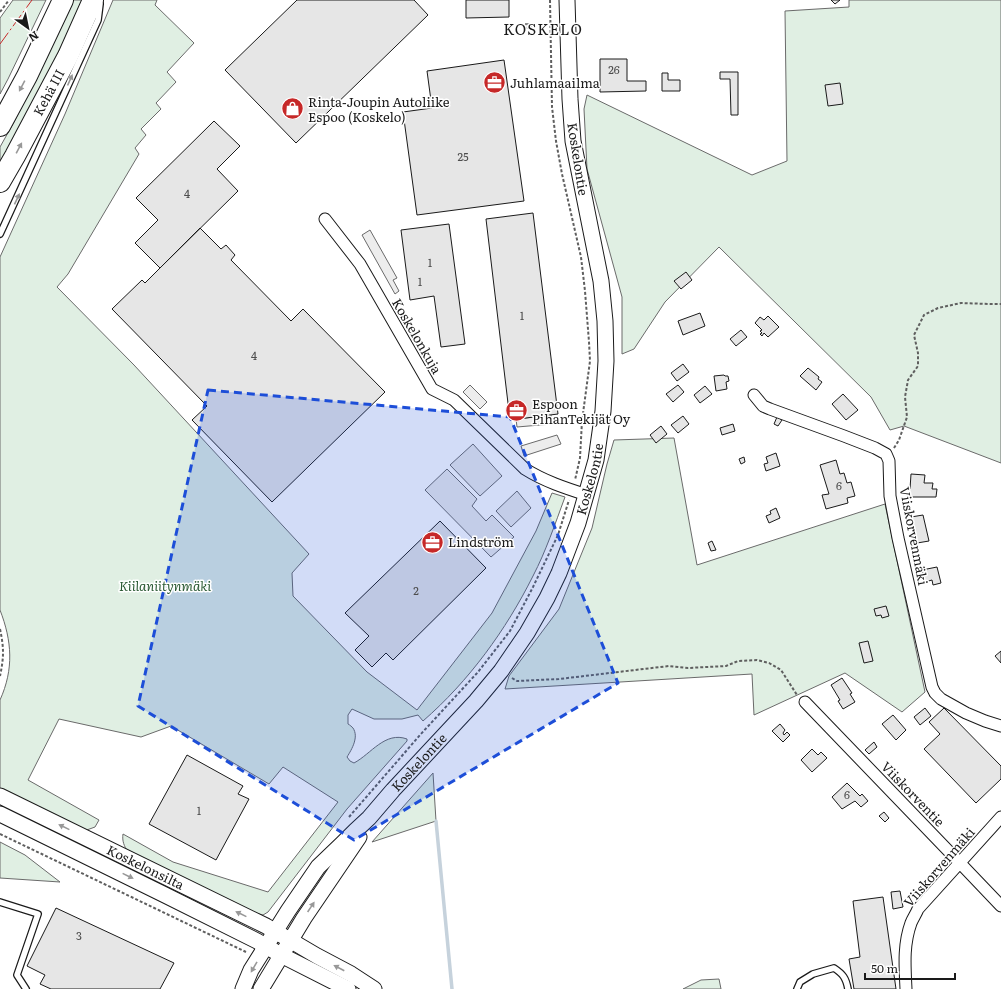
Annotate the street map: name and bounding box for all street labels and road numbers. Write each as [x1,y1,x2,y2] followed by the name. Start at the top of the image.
[28,65,68,119] street label: Kehä III
[563,121,594,197] street label: Koskelontie
[388,294,447,377] street label: Koskelonkuja
[571,442,607,517] street label: Koskelontie
[896,485,933,587] street label: Viiskorvenmäki
[386,728,451,795] street label: Koskelontie
[877,757,950,831] street label: Viiskorventie
[899,822,979,911] street label: Viiskorvenmäki
[104,840,188,894] street label: Koskelonsilta

